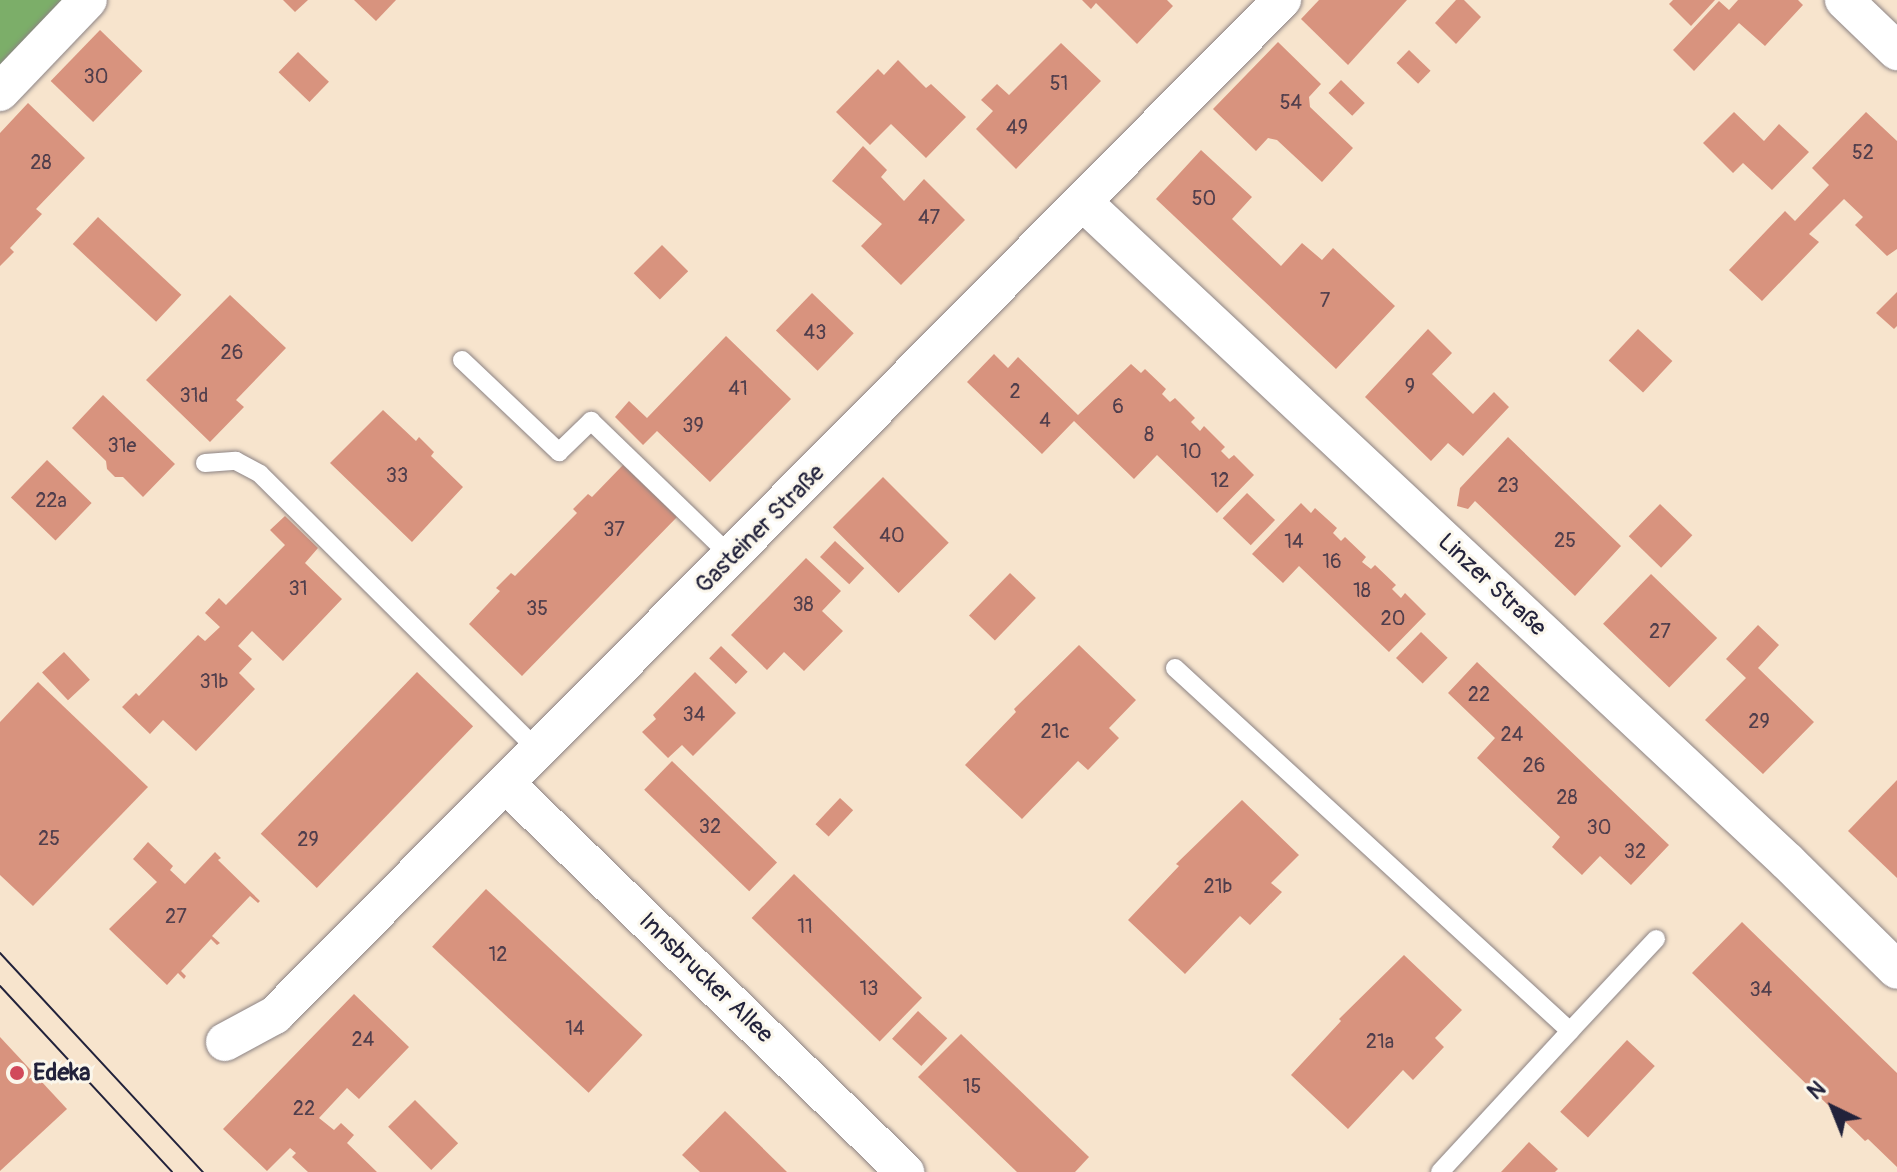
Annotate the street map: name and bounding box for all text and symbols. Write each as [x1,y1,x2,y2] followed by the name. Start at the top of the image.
[84,64,108,88] house number: 30
[1050,71,1068,95] house number: 51
[1280,90,1302,114] house number: 54
[1006,115,1028,139] house number: 49
[1852,140,1874,164] house number: 52
[30,150,52,174] house number: 28
[1192,186,1216,210] house number: 50
[918,205,940,229] house number: 47
[1320,288,1330,312] house number: 7
[804,320,826,344] house number: 43
[221,340,243,364] house number: 26
[1405,374,1415,398] house number: 9
[728,376,748,400] house number: 41
[1009,379,1021,403] house number: 2
[180,383,208,407] house number: 31d
[1112,394,1124,418] house number: 6
[1039,408,1051,432] house number: 4
[682,413,704,437] house number: 39
[1144,422,1154,446] house number: 8
[108,433,136,457] house number: 31e
[1180,439,1202,463] house number: 10
[689,458,831,600] street label: Gasteiner Straße
[386,463,408,487] house number: 33
[1211,468,1229,492] house number: 12
[1497,473,1519,497] house number: 23
[35,488,67,512] house number: 22a
[603,517,625,541] house number: 37
[879,523,905,547] house number: 40
[1432,528,1552,642] street label: Linzer Straße
[1554,528,1576,552] house number: 25
[1284,529,1304,553] house number: 14
[1322,549,1342,573] house number: 16
[289,576,307,600] house number: 31
[1353,578,1371,602] house number: 18
[792,592,814,616] house number: 38
[526,596,548,620] house number: 35
[1381,606,1405,630] house number: 20
[1649,619,1671,643] house number: 27
[200,669,228,693] house number: 31b
[1468,682,1490,706] house number: 22
[683,702,705,726] house number: 34
[1748,709,1770,733] house number: 29
[1040,719,1070,743] house number: 21c
[1501,722,1523,746] house number: 24
[1523,753,1545,777] house number: 26
[1556,785,1578,809] house number: 28
[699,814,721,838] house number: 32
[1587,815,1611,839] house number: 30
[38,826,60,850] house number: 25
[297,827,319,851] house number: 29
[1624,839,1646,863] house number: 32
[1204,874,1232,898] house number: 21b
[165,904,187,928] house number: 27
[633,907,779,1049] street label: Innsbrucker Allee
[797,914,813,938] house number: 11
[489,942,507,966] house number: 12
[860,976,878,1000] house number: 13
[1750,977,1772,1001] house number: 34
[565,1016,585,1040] house number: 14
[352,1027,374,1051] house number: 24
[1366,1029,1394,1053] house number: 21a
[33,1059,90,1087] place label: Edeka
[8,1064,26,1082] marker: Edeka
[1793,1068,1873,1148] north arrow
[963,1074,981,1098] house number: 15
[1802,1075,1832,1106] text: N
[293,1096,315,1120] house number: 22

